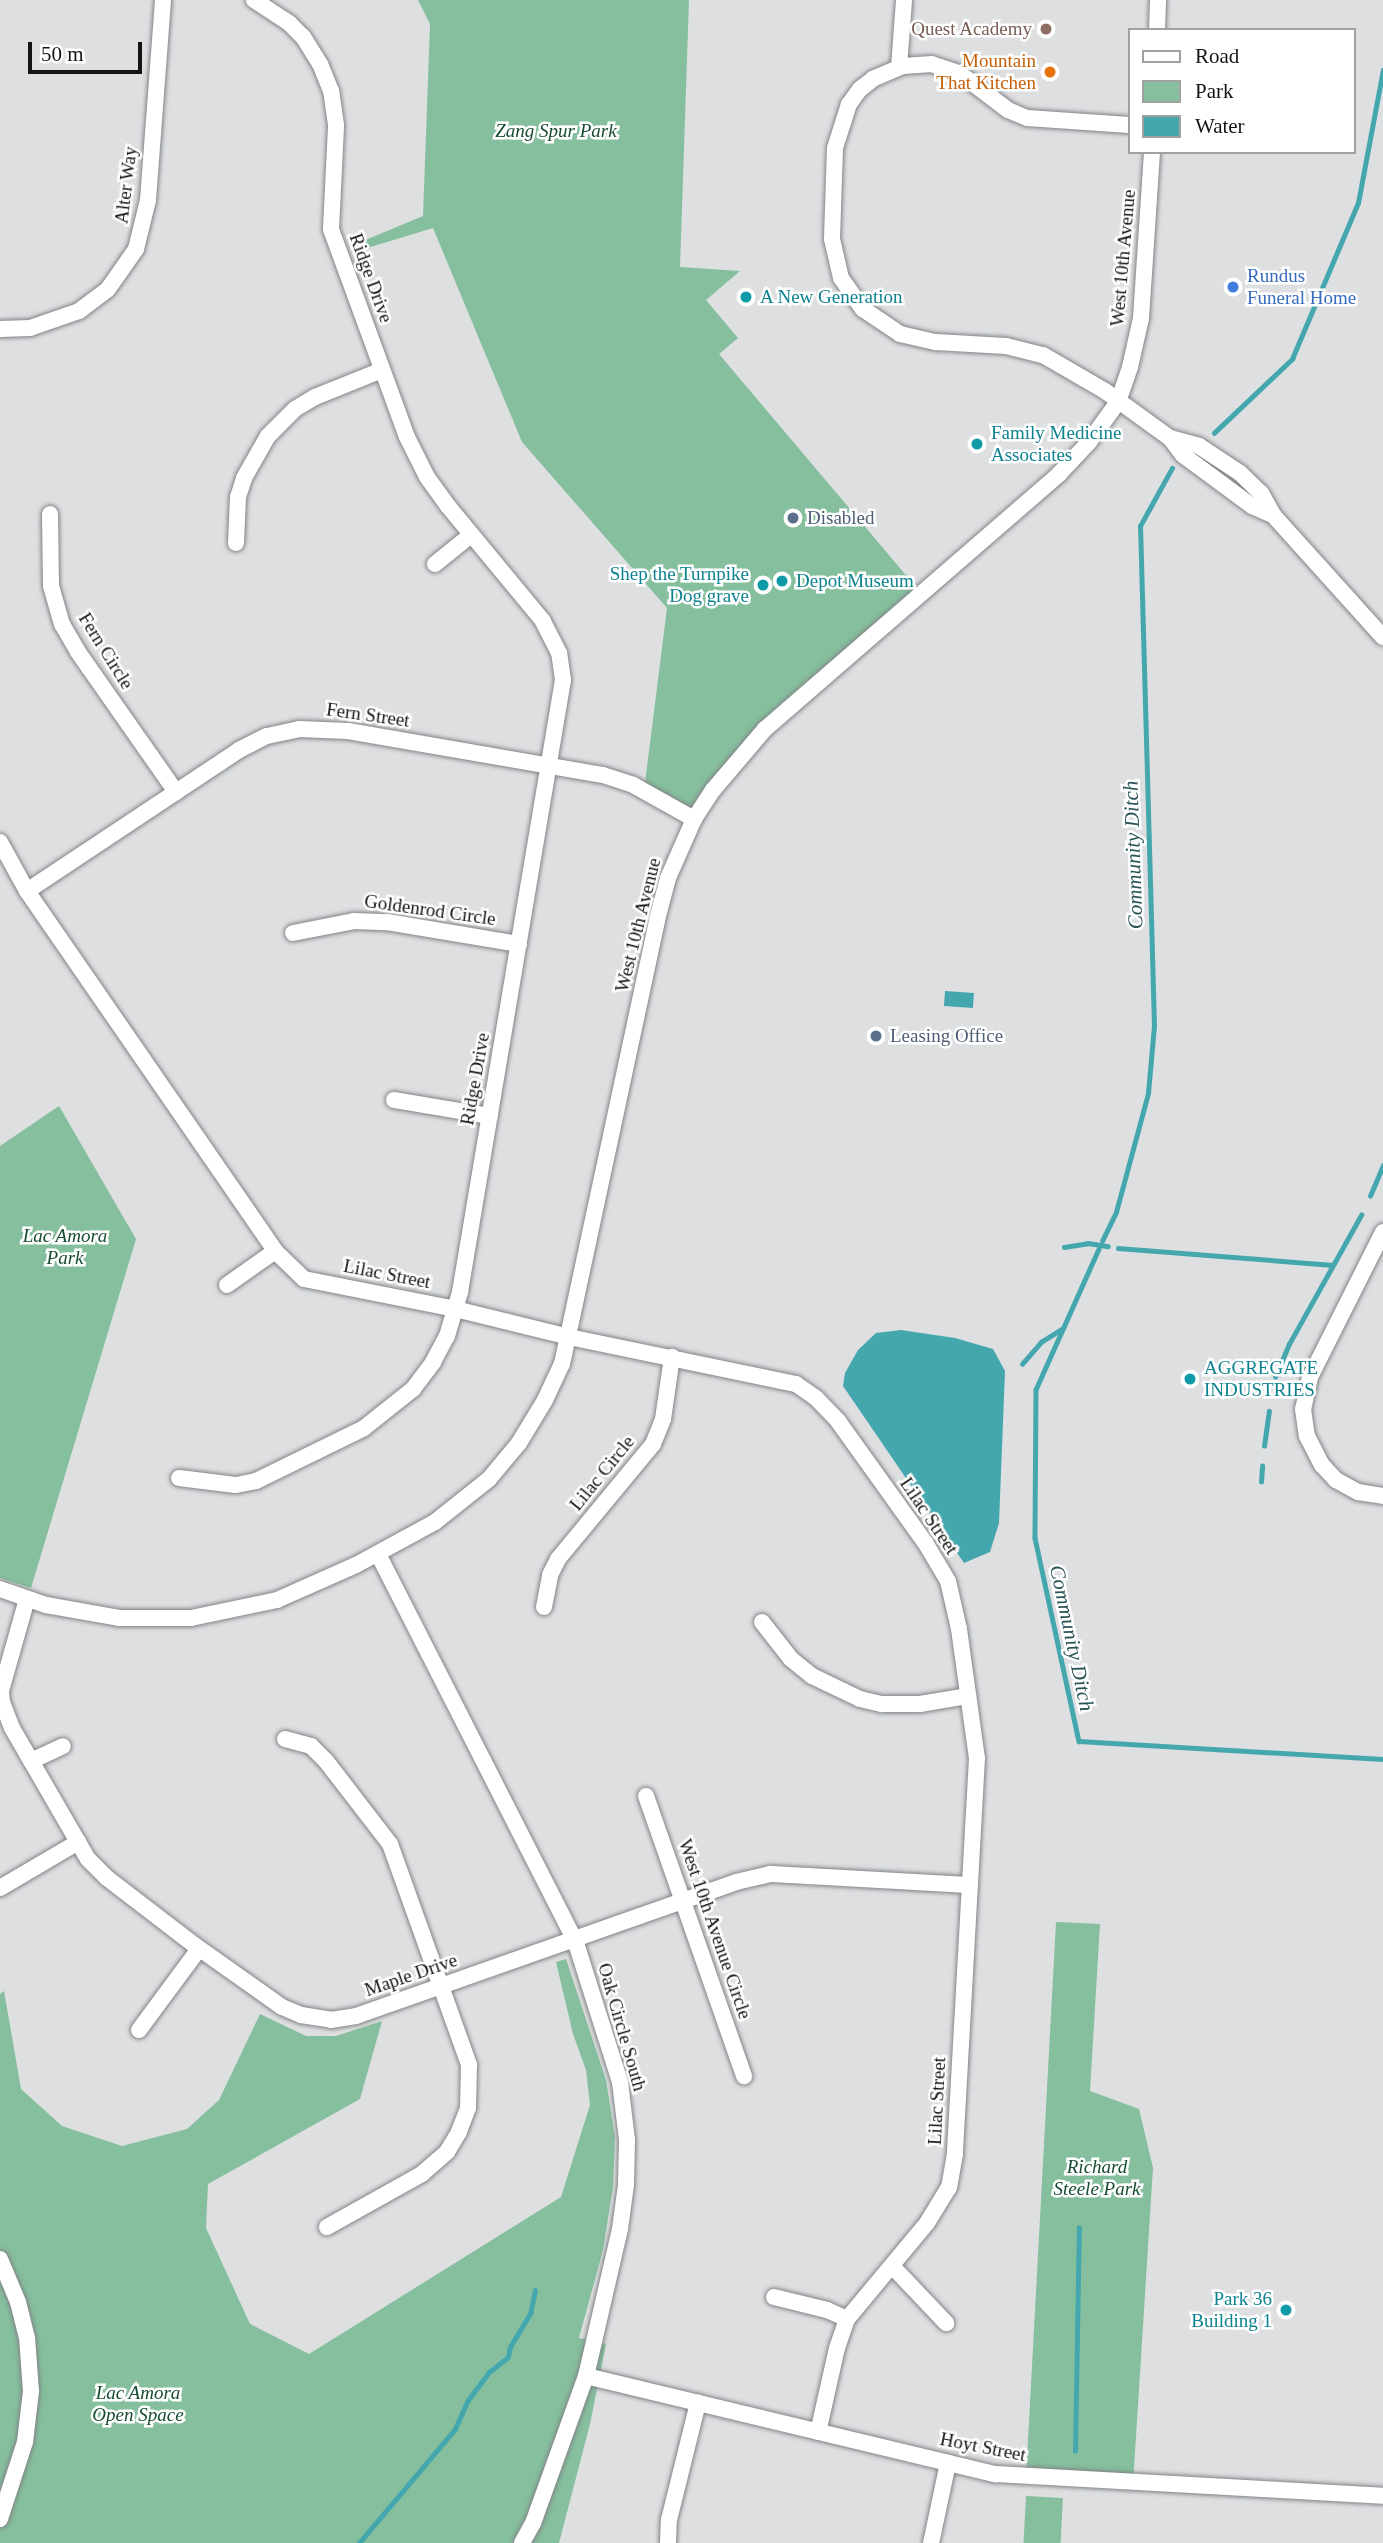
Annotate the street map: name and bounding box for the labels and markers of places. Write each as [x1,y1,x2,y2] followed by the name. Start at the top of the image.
[910,18,1032,40] place label: Quest Academy
[1038,21,1054,37] marker: Quest Academy
[936,50,1036,94] place label: Mountain That Kitchen
[1042,64,1058,80] marker: Mountain That Kitchen
[1247,265,1356,309] place label: Rundus Funeral Home
[1225,279,1241,295] marker: Rundus Funeral Home
[760,286,904,308] place label: A New Generation
[738,289,754,305] marker: A New Generation
[991,422,1121,466] place label: Family Medicine Associates
[969,436,985,452] marker: Family Medicine Associates
[807,507,875,529] place label: Disabled
[785,510,801,526] marker: Disabled
[609,563,749,607] place label: Shep the Turnpike Dog grave
[796,570,914,592] place label: Depot Museum
[774,573,790,589] marker: Depot Museum
[755,577,771,593] marker: Shep the Turnpike Dog grave
[890,1025,1003,1047] place label: Leasing Office
[868,1028,884,1044] marker: Leasing Office
[1204,1357,1318,1401] place label: AGGREGATE INDUSTRIES
[1182,1371,1198,1387] marker: AGGREGATE INDUSTRIES
[1191,2288,1272,2332] place label: Park 36 Building 1
[1278,2302,1294,2318] marker: Park 36 Building 1

